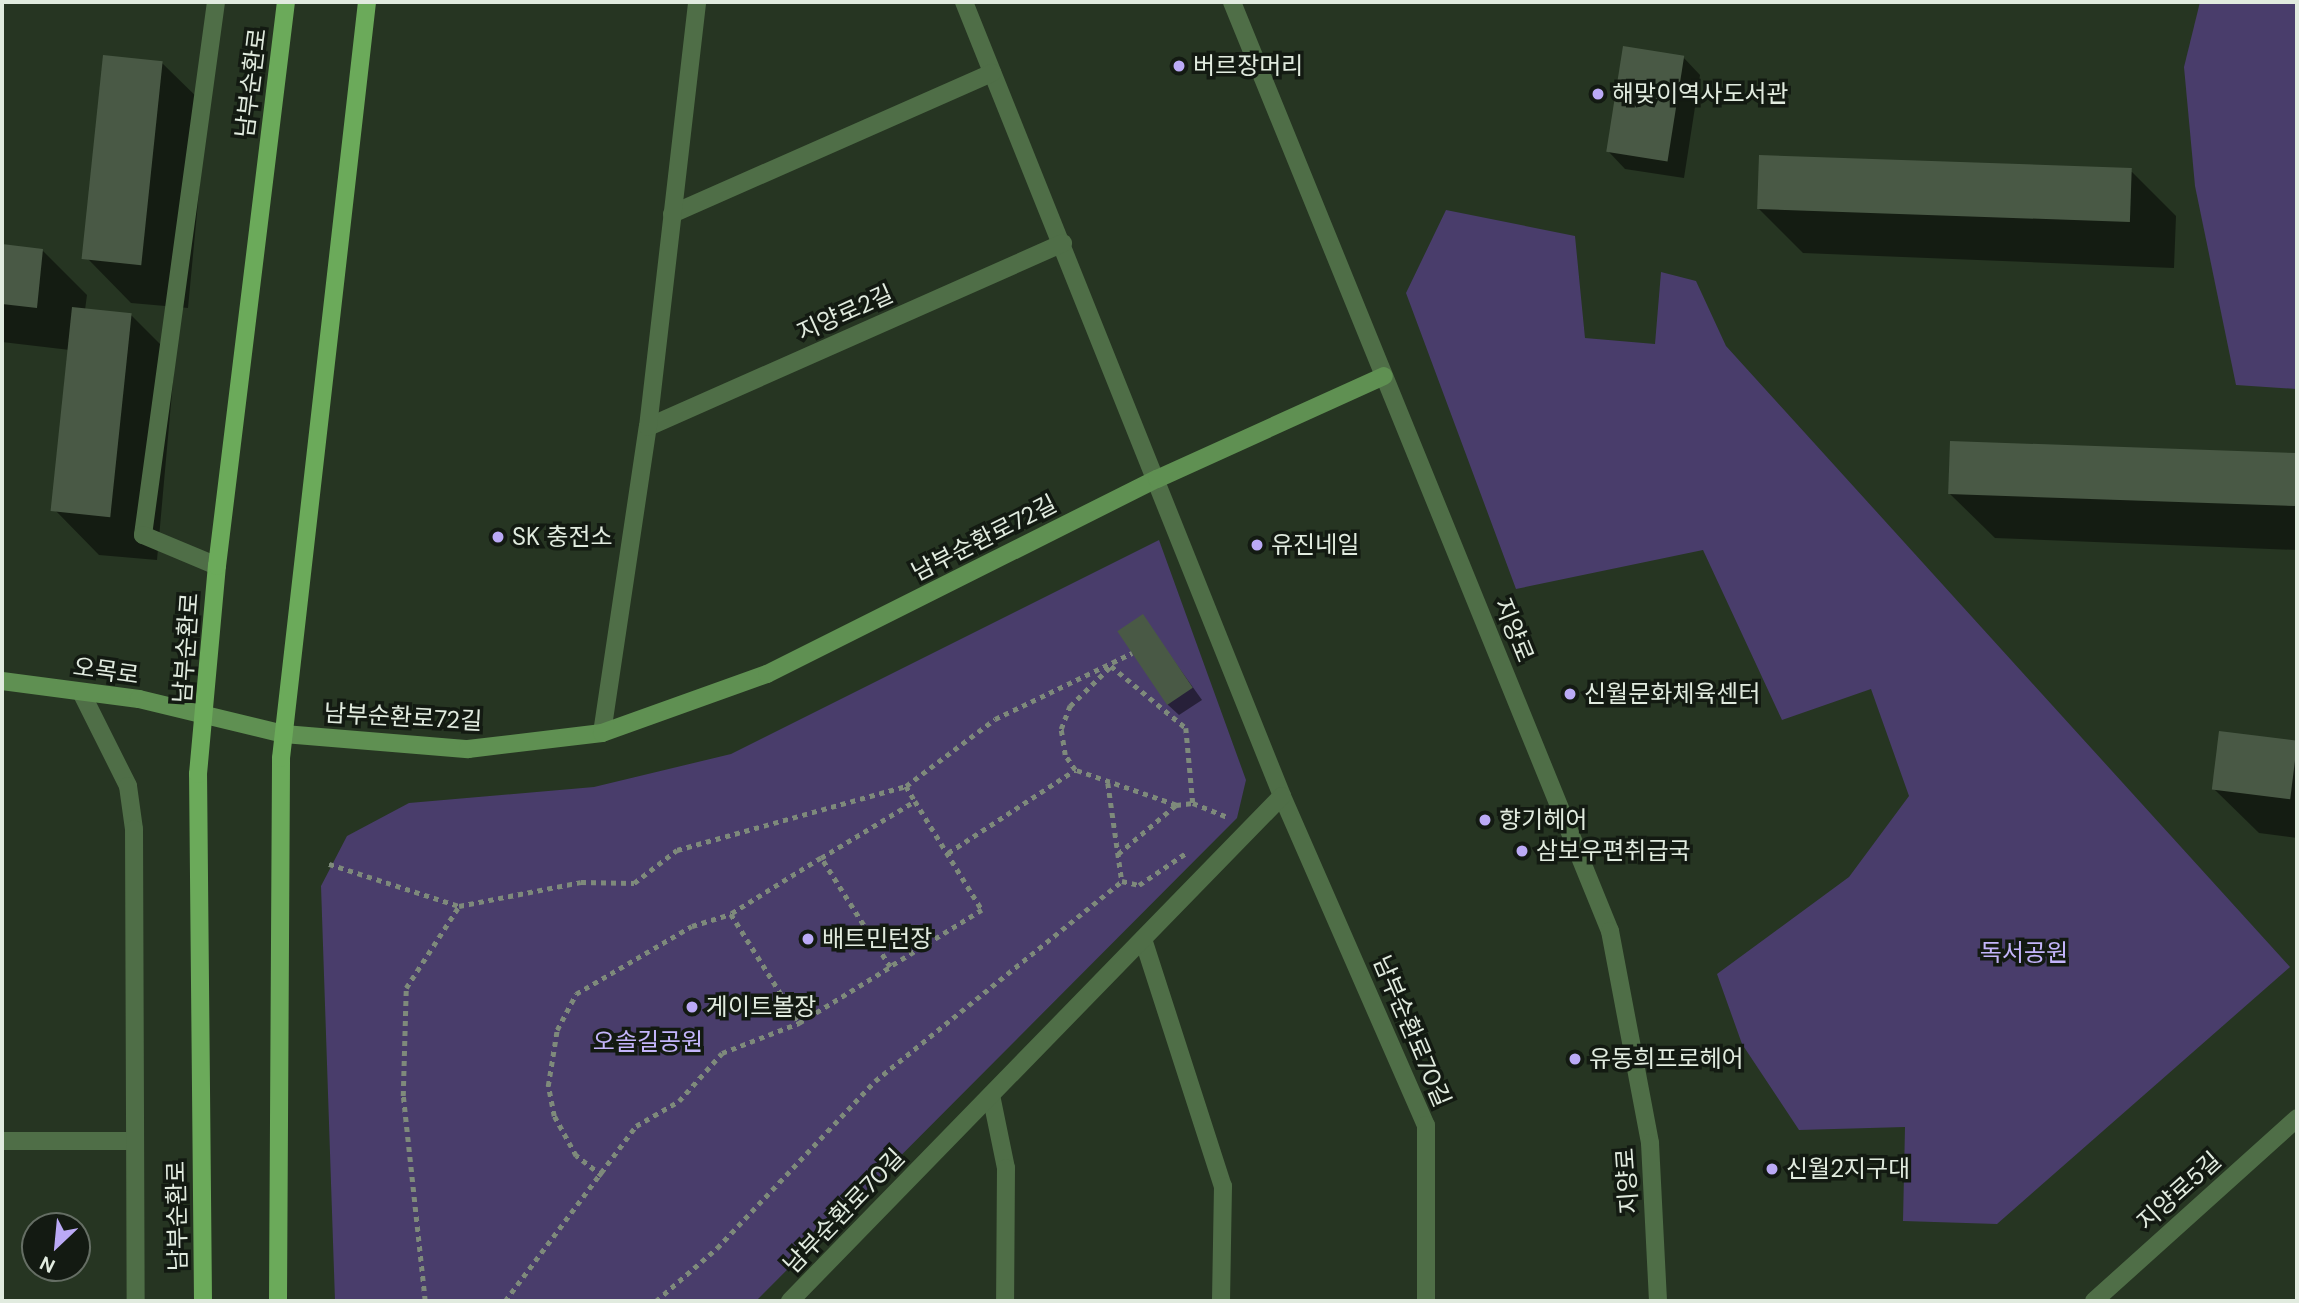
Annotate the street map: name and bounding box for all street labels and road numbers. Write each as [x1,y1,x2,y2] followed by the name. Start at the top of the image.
[230,26,272,140] street label: 남부순환로
[792,279,898,347] street label: 지양로2길
[907,489,1061,587] street label: 남부순환로72길
[168,592,204,704] street label: 남부순환로
[1488,594,1540,666] street label: 지양로
[71,652,141,690] street label: 오목로
[323,698,483,736] street label: 남부순환로72길
[1367,951,1457,1111] street label: 남부순환로70길
[778,1143,910,1279] street label: 남부순환로70길
[2131,1146,2227,1236] street label: 지양로5길
[1610,1147,1644,1215] street label: 지양로
[162,1161,192,1271] street label: 남부순환로

